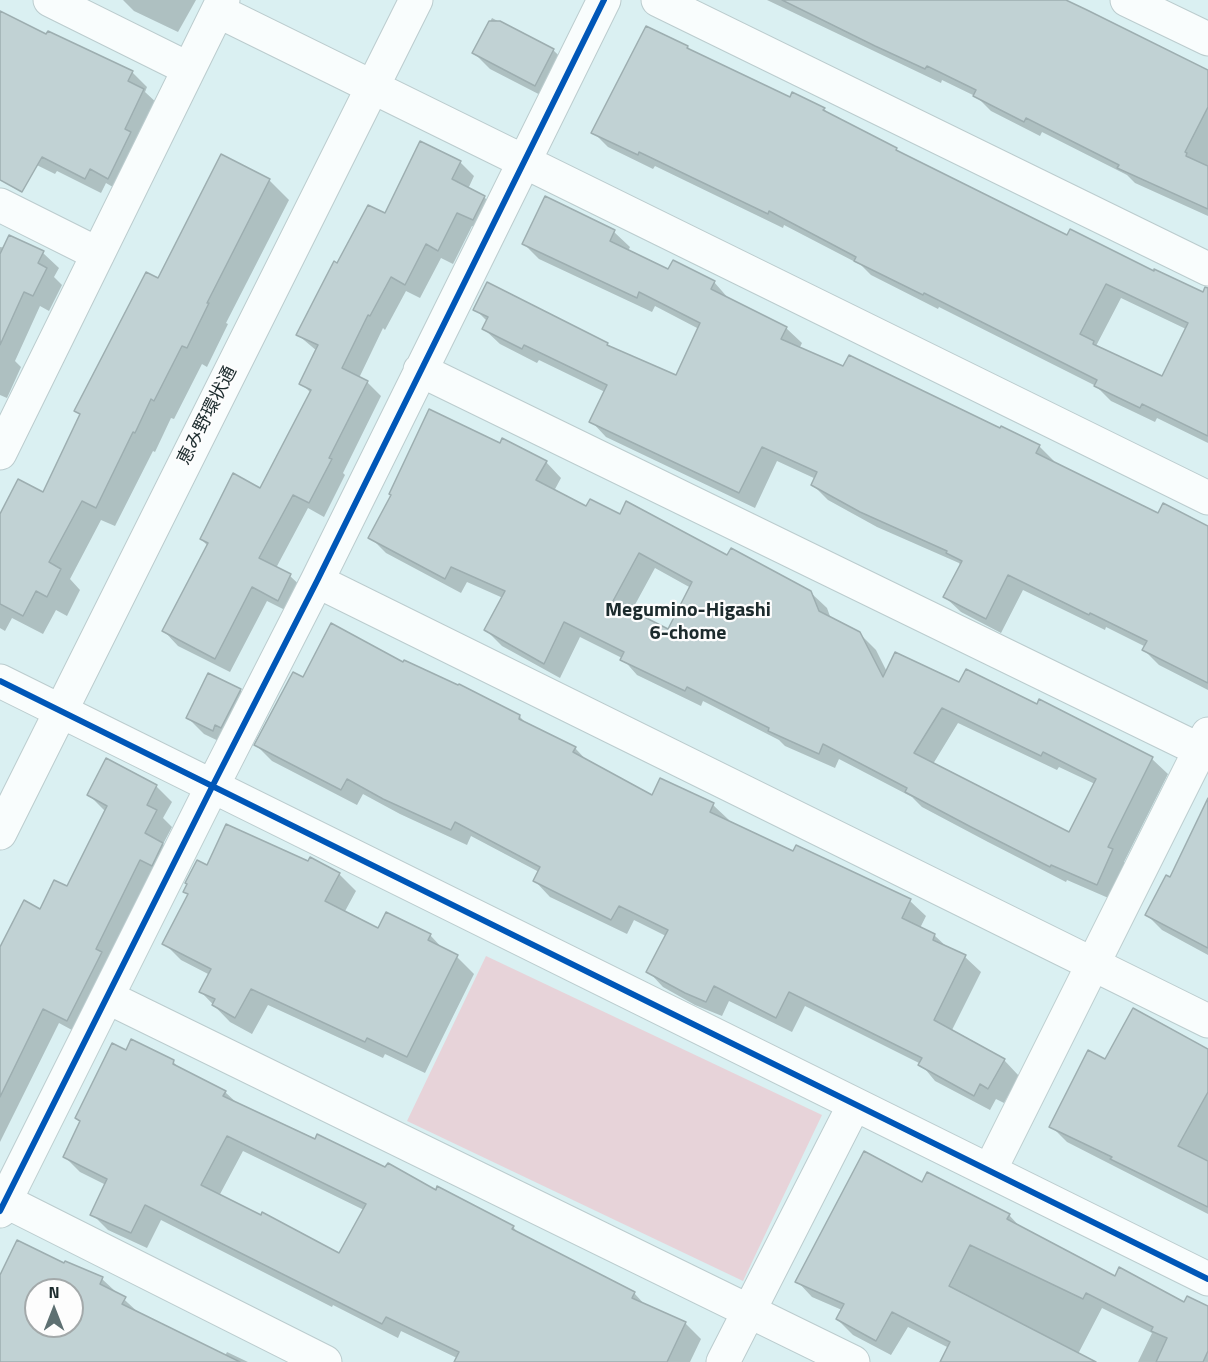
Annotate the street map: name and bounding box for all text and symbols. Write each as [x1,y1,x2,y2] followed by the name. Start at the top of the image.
[174,363,242,469] street label: 恵み野環状通
[605,599,771,646] district label: Megumino-Higashi 6-chome
[24,1278,84,1338] north arrow
[48,1280,60,1304] text: N

